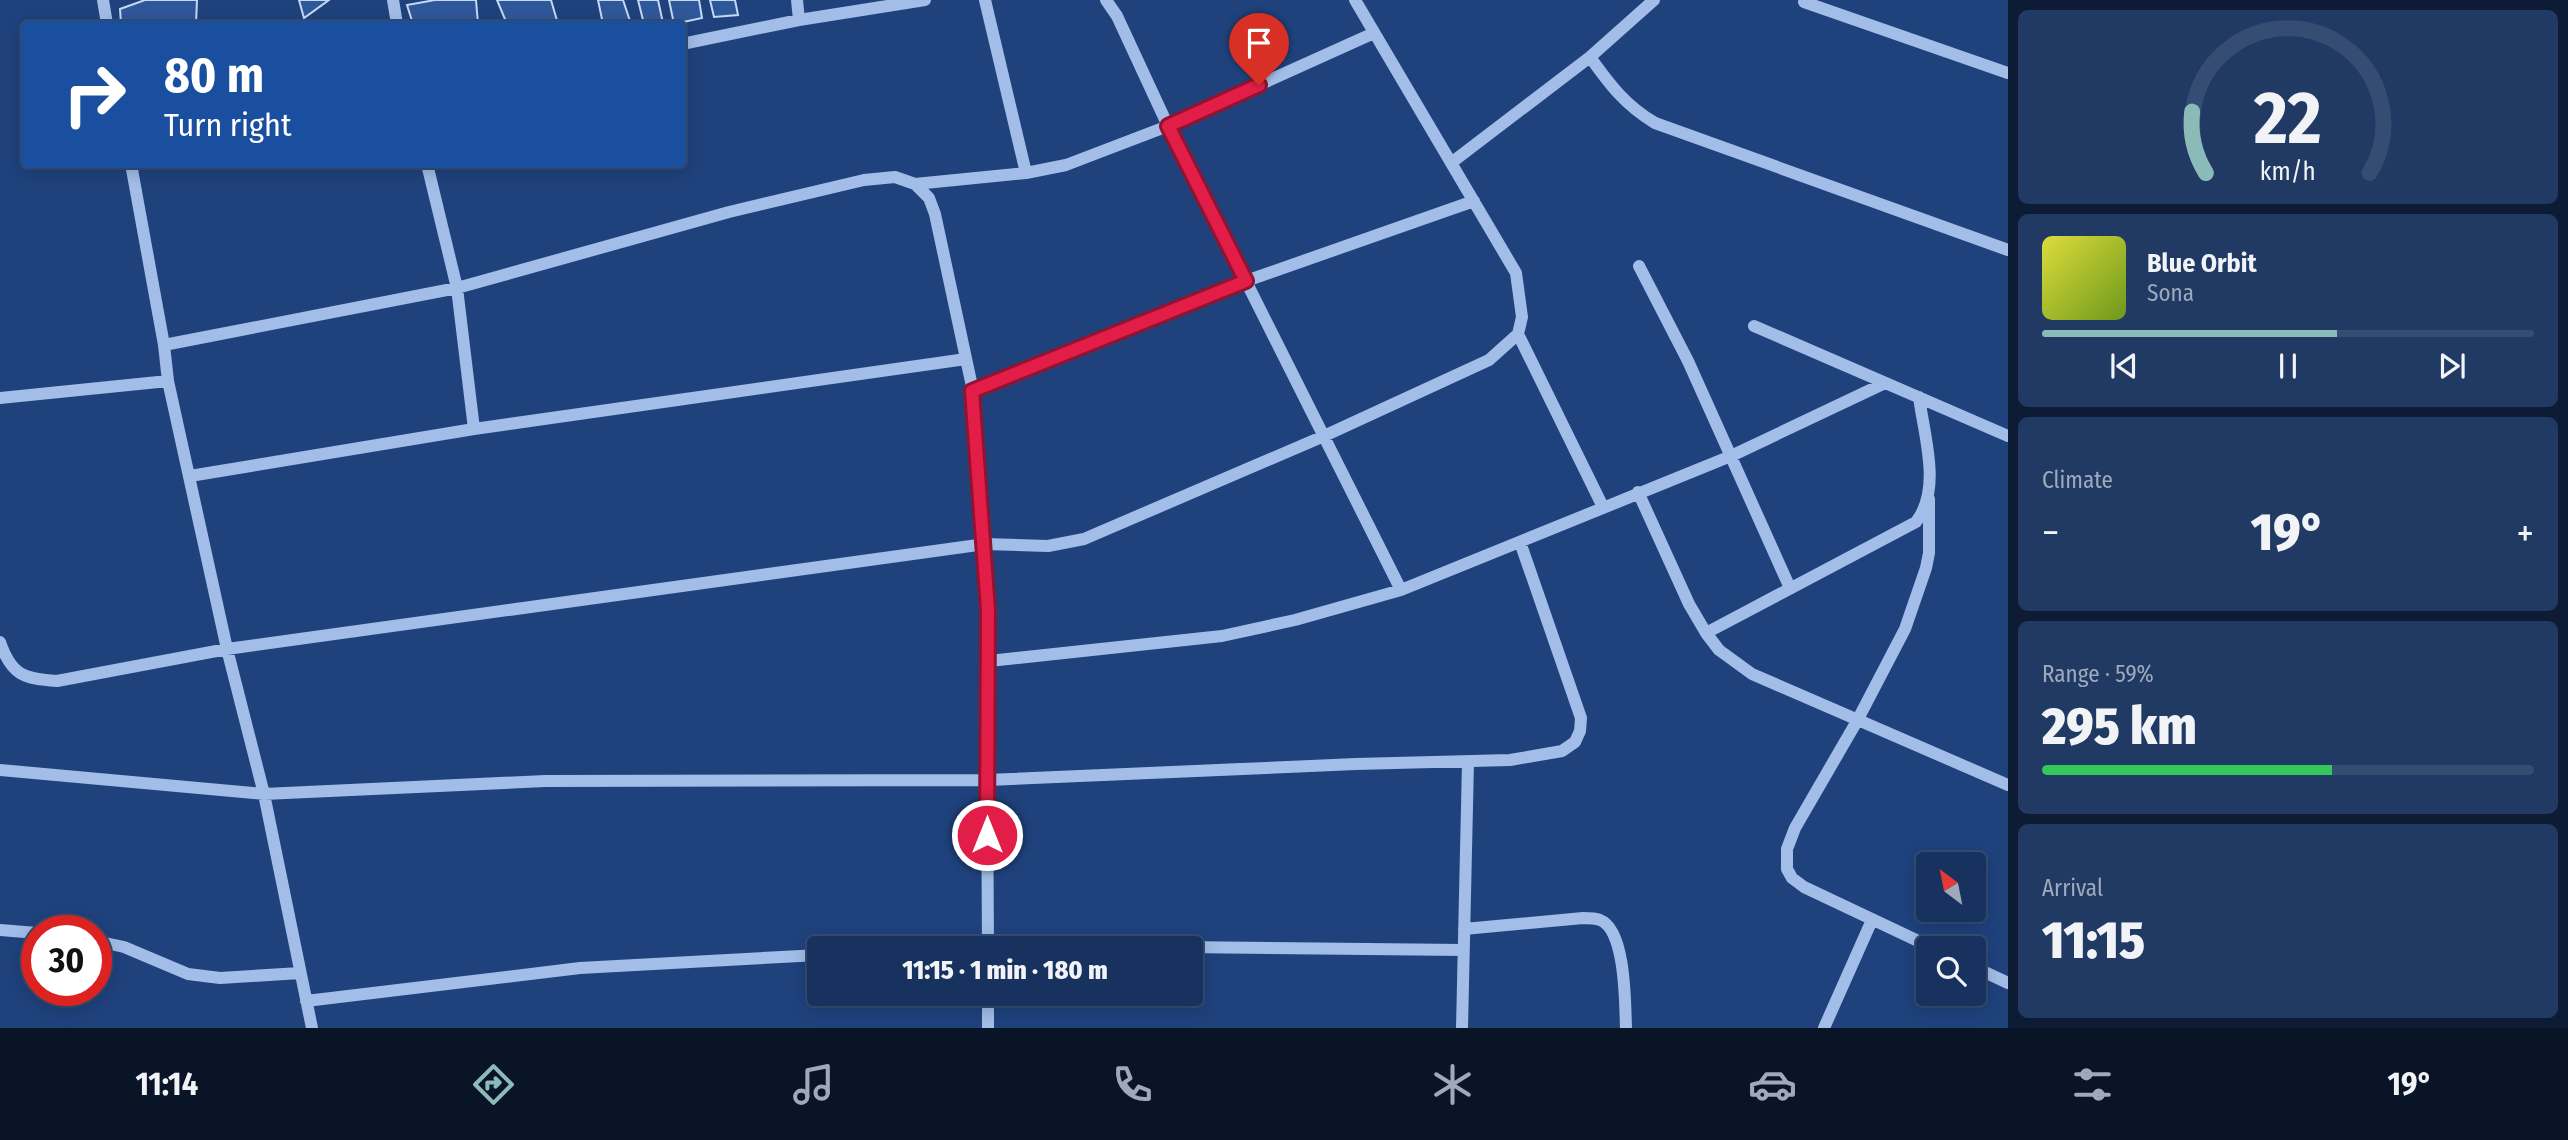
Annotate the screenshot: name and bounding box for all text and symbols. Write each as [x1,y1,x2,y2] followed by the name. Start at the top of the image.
[1229,13,1289,85] pin
[1240,24,1278,62] icon: arrive
[164,46,264,105] text: 80 m
[49,49,140,140] icon: right
[2253,75,2322,162] text: 22
[164,106,291,144] text: Turn right
[2260,157,2316,187] text: km/h
[2147,248,2257,279] text: Blue Orbit
[2147,279,2194,307] text: Sona
[2105,347,2143,385] icon: previous
[2269,347,2307,385] icon: pause
[2433,347,2471,385] icon: next
[2042,466,2113,494] text: Climate
[2251,501,2325,564] text: 19°
[2042,510,2059,556] text: −
[2517,510,2534,556] text: +
[2042,660,2154,688] text: Range · 59%
[2042,695,2197,758] text: 295 km
[950,798,1024,872] position arrow
[1916,852,1986,922] north arrow
[1916,852,1986,1006] map controls
[2042,874,2103,902] text: Arrival
[2042,909,2145,972] text: 11:15
[21,915,112,1006] speed limit sign: 30
[1916,936,1986,1006] button: search
[902,955,1108,986] text: 11:15 · 1 min · 180 m
[469,1060,518,1109] icon: directions
[789,1060,838,1109] icon: music
[1108,1060,1157,1109] icon: phone
[1428,1060,1477,1109] icon: climate
[1748,1060,1797,1109] icon: car
[2068,1060,2117,1109] icon: filters
[135,1065,198,1103] text: 11:14
[2387,1065,2433,1103] text: 19°

